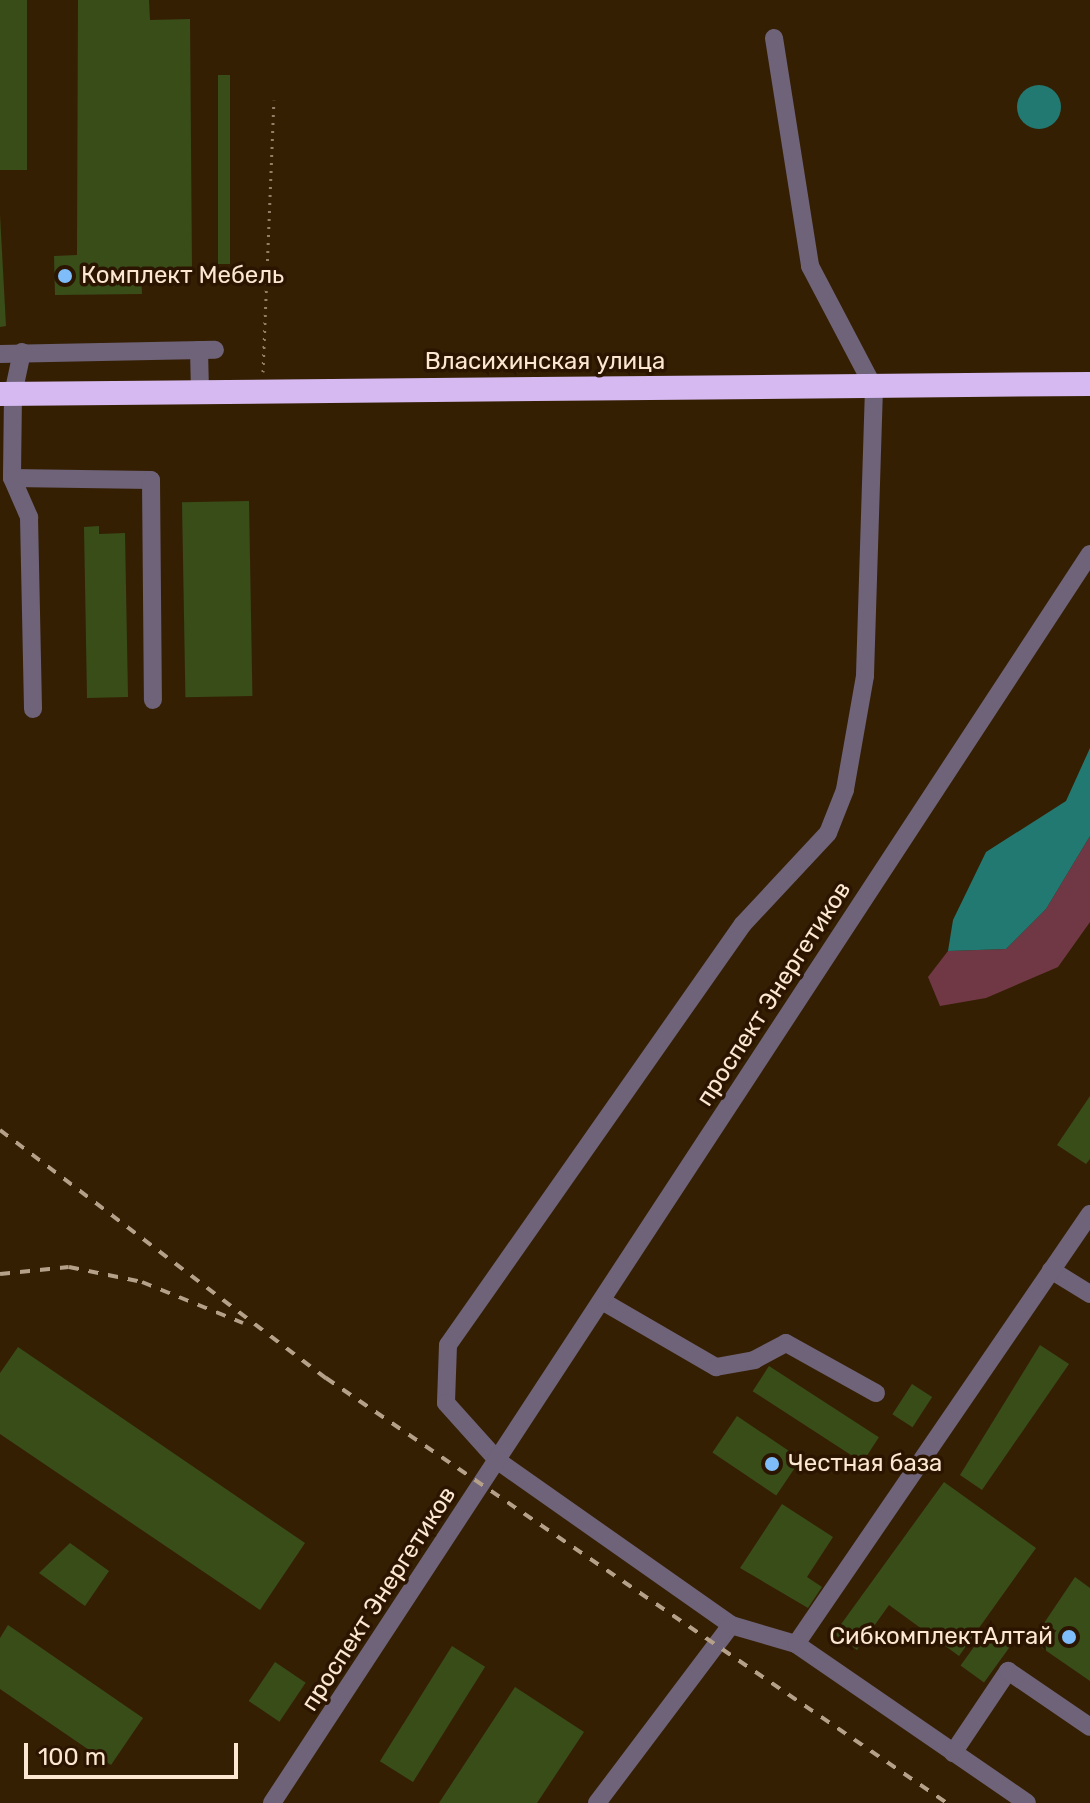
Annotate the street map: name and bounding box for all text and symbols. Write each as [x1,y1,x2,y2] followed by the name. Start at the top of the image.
[81,262,284,290] place label: Комплект Мебель
[56,267,74,285] marker: Комплект Мебель
[425,348,665,376] street label: Власихинская улица
[691,876,857,1112] street label: проспект Энергетиков
[788,1450,942,1478] place label: Честная база
[763,1455,781,1473] marker: Честная база
[296,1481,462,1717] street label: проспект Энергетиков
[829,1623,1053,1651] place label: СибкомплектАлтай
[1060,1628,1078,1646] marker: СибкомплектАлтай
[28,1727,242,1777] scale bar
[38,1743,106,1771] text: 100 m

